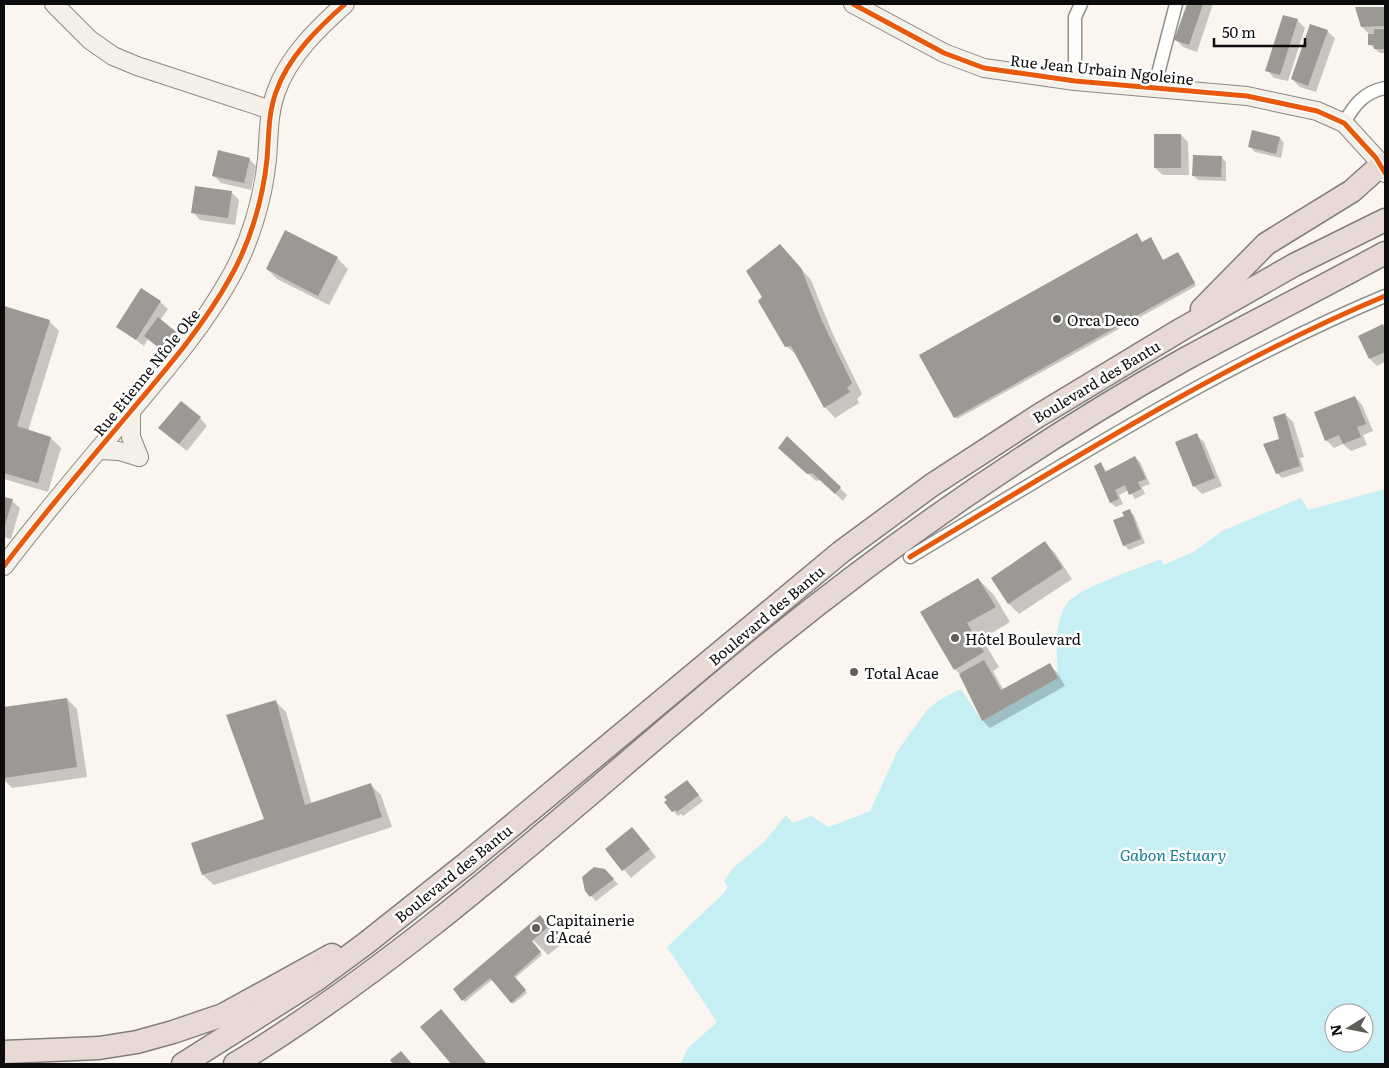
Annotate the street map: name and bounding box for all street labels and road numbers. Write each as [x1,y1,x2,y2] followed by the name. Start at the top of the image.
[1009,48,1195,90] street label: Rue Jean Urbain Ngoleine
[87,303,205,441] street label: Rue Etienne Nfole Oke
[1028,333,1165,428] street label: Boulevard des Bantu
[703,559,829,671] street label: Boulevard des Bantu
[389,818,517,928] street label: Boulevard des Bantu

